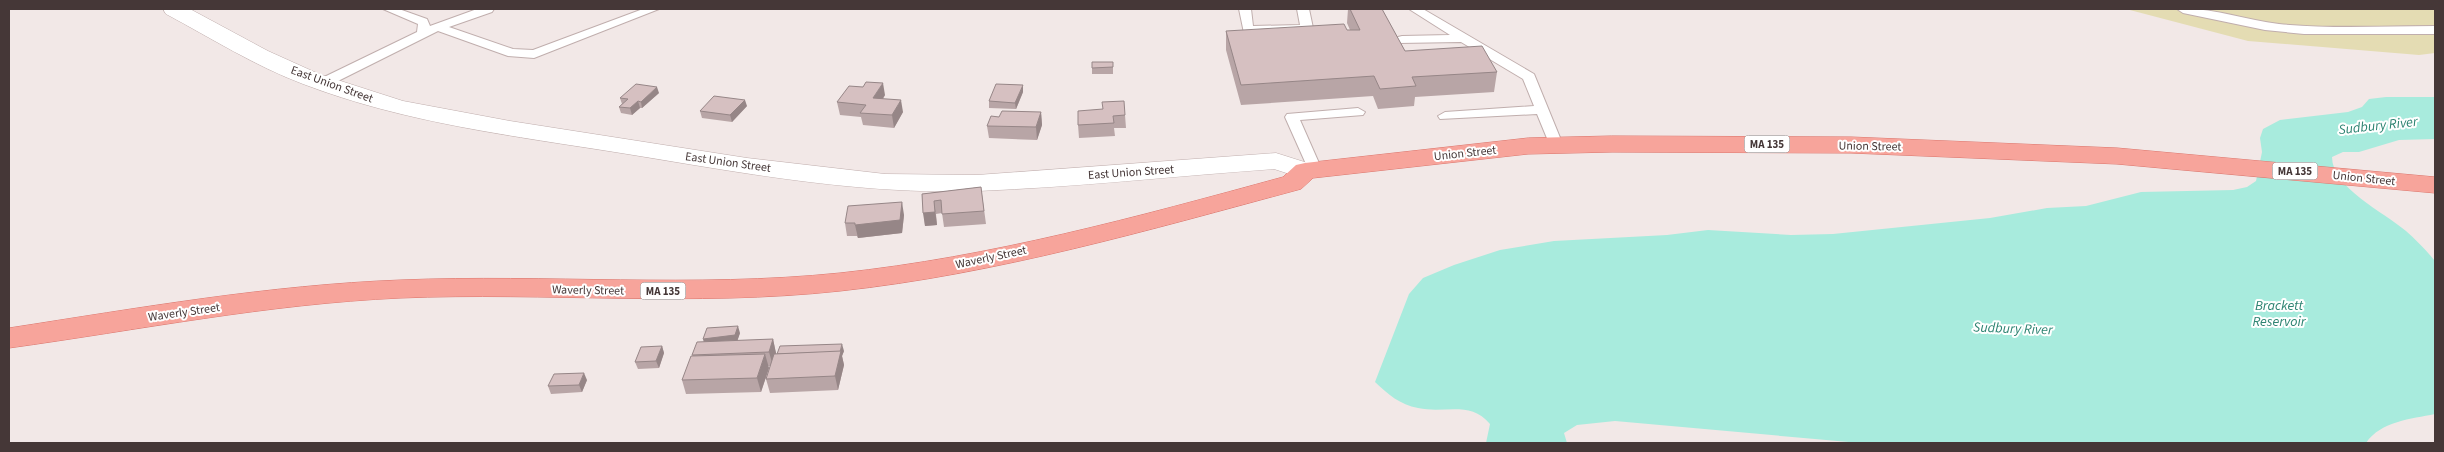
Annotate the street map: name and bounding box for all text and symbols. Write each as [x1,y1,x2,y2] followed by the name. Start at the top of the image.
[288,62,375,107] street label: East Union Street
[2338,112,2420,140] water label: Sudbury River
[1744,136,1790,152] road number: MA 135
[1838,137,1902,156] street label: Union Street
[1433,142,1497,165] street label: Union Street
[684,148,772,177] street label: East Union Street
[1087,161,1175,184] street label: East Union Street
[2272,162,2318,180] road number: MA 135
[2332,167,2396,190] street label: Union Street
[954,242,1028,273] street label: Waverly Street
[552,281,624,300] street label: Waverly Street
[640,282,686,300] road number: MA 135
[2252,296,2307,332] water label: Brackett Reservoir
[147,299,221,326] street label: Waverly Street
[1973,318,2054,340] water label: Sudbury River

